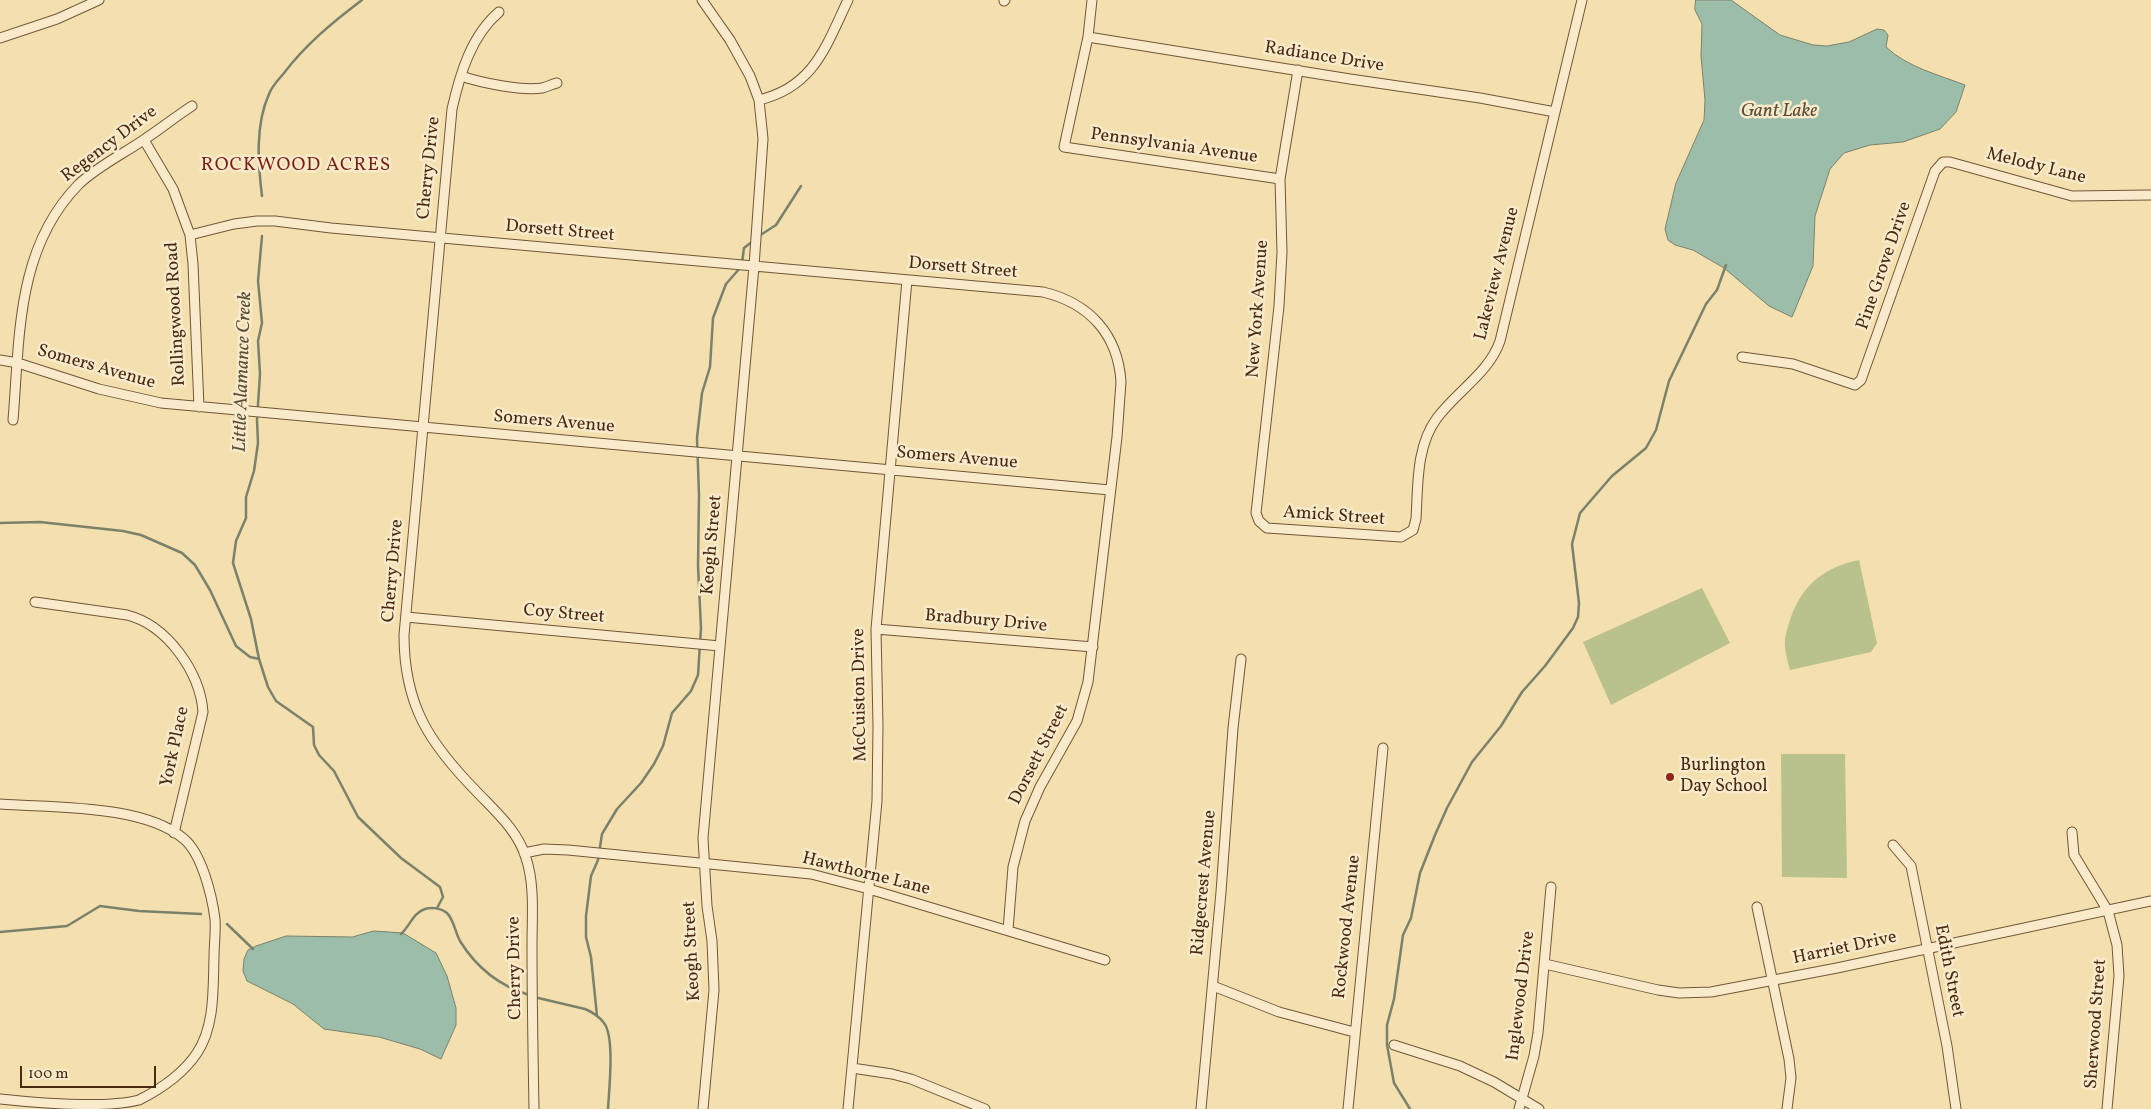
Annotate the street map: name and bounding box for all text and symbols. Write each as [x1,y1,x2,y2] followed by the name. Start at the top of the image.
[1263,38,1385,78] street label: Radiance Drive
[58,102,162,188] street label: Regency Drive
[1741,102,1817,124] water label: Gant Lake
[414,115,446,221] street label: Cherry Drive
[1089,125,1259,169] street label: Pennsylvania Avenue
[1984,144,2088,190] street label: Melody Lane
[199,156,393,178] district label: ROCKWOOD ACRES
[1853,199,1917,333] street label: Pine Grove Drive
[1471,205,1525,343] street label: Lakeview Avenue
[504,216,616,248] street label: Dorsett Street
[1243,239,1275,379] street label: New York Avenue
[162,241,192,387] street label: Rollingwood Road
[907,253,1019,285] street label: Dorsett Street
[230,291,258,453] water label: Little Alamance Creek
[35,341,157,395] street label: Somers Avenue
[492,407,616,439] street label: Somers Avenue
[895,443,1019,475] street label: Somers Avenue
[698,494,728,596] street label: Keogh Street
[1282,503,1386,531] street label: Amick Street
[379,519,409,623] street label: Cherry Drive
[522,601,606,629] street label: Coy Street
[924,606,1048,638] street label: Bradbury Drive
[849,628,873,762] street label: McCuiston Drive
[1005,701,1075,809] street label: Dorsett Street
[157,705,195,789] street label: York Place
[1680,756,1768,799] place label: Burlington Day School
[1664,771,1676,783] marker: Burlington Day School
[1188,809,1222,957] street label: Ridgecrest Avenue
[800,849,932,901] street label: Hawthorne Lane
[1330,854,1366,1000] street label: Rockwood Avenue
[680,900,706,1002] street label: Keogh Street
[504,916,528,1020] street label: Cherry Drive
[1928,923,1968,1019] street label: Edith Street
[1791,927,1899,971] street label: Harriet Drive
[1503,930,1541,1062] street label: Inglewood Drive
[2082,958,2112,1090] street label: Sherwood Street
[22,1056,159,1088] scale bar
[28,1064,68,1085] text: 100 m

